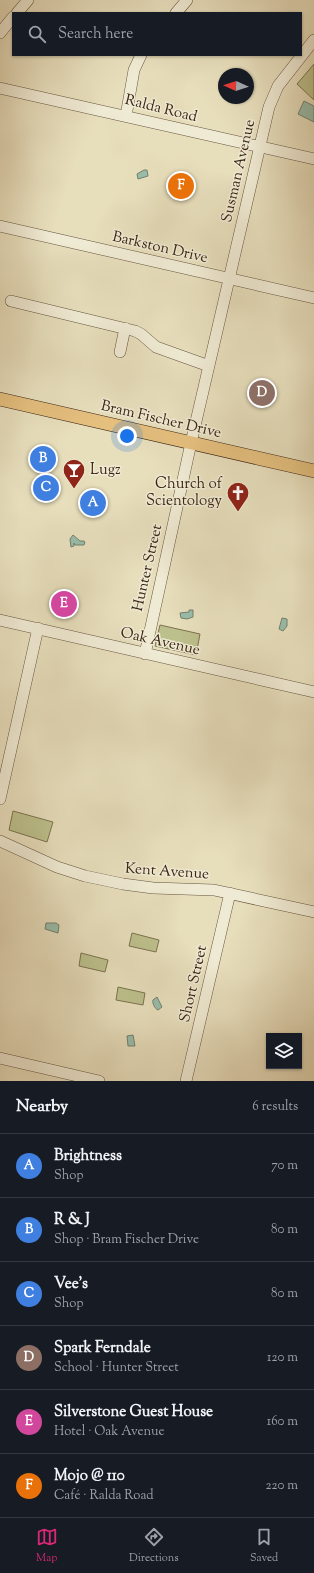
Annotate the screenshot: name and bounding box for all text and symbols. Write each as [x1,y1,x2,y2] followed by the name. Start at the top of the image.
[12,12,302,56] search box
[26,23,48,45] icon: search
[58,24,133,45] text: Search here
[218,68,254,104] north arrow
[123,90,200,128] street label: Ralda Road
[217,117,261,225] street label: Susman Avenue
[168,171,194,201] pin: F
[110,227,210,269] street label: Barkston Drive
[249,378,275,408] pin: D
[99,396,223,444] street label: Bram Fischer Drive
[117,426,137,446] your location
[30,444,56,474] pin: B
[61,457,87,490] bar icon: Lugz
[90,460,121,481] place label: Lugz
[33,473,59,503] pin: C
[146,474,223,512] place label: Church of Scientology
[225,480,251,513] church icon: Church of Scientology
[80,488,106,518] pin: A
[128,522,168,614] street label: Hunter Street
[51,589,77,619] pin: E
[118,623,202,661] street label: Oak Avenue
[124,859,210,885] street label: Kent Avenue
[175,943,213,1025] street label: Short Street
[266,1033,302,1069] map controls
[266,1033,302,1069] button: layers
[16,1095,68,1119] text: Nearby
[252,1098,298,1116] text: 6 results
[54,1146,122,1167] text: Brightness
[24,1157,34,1175] text: A
[271,1157,298,1175] text: 70 m
[54,1167,83,1185] text: Shop
[54,1210,90,1231] text: R & J
[25,1221,33,1239] text: B
[271,1221,298,1239] text: 80 m
[54,1231,199,1249] text: Shop · Bram Fischer Drive
[54,1274,88,1295] text: Vee's
[24,1285,34,1303] text: C
[271,1285,298,1303] text: 80 m
[54,1295,83,1313] text: Shop
[54,1338,151,1359] text: Spark Ferndale
[24,1349,34,1367] text: D
[267,1349,298,1367] text: 120 m
[54,1359,179,1377] text: School · Hunter Street
[54,1402,213,1423] text: Silverstone Guest House
[25,1413,33,1431] text: E
[267,1413,298,1431] text: 160 m
[54,1423,165,1441] text: Hotel · Oak Avenue
[54,1466,125,1487] text: Mojo @ 110
[25,1477,33,1495] text: F
[265,1477,298,1495] text: 220 m
[54,1487,154,1505] text: Café · Ralda Road
[36,1526,58,1566] tab: Map
[129,1526,179,1566] tab: Directions
[250,1526,278,1566] tab: Saved

